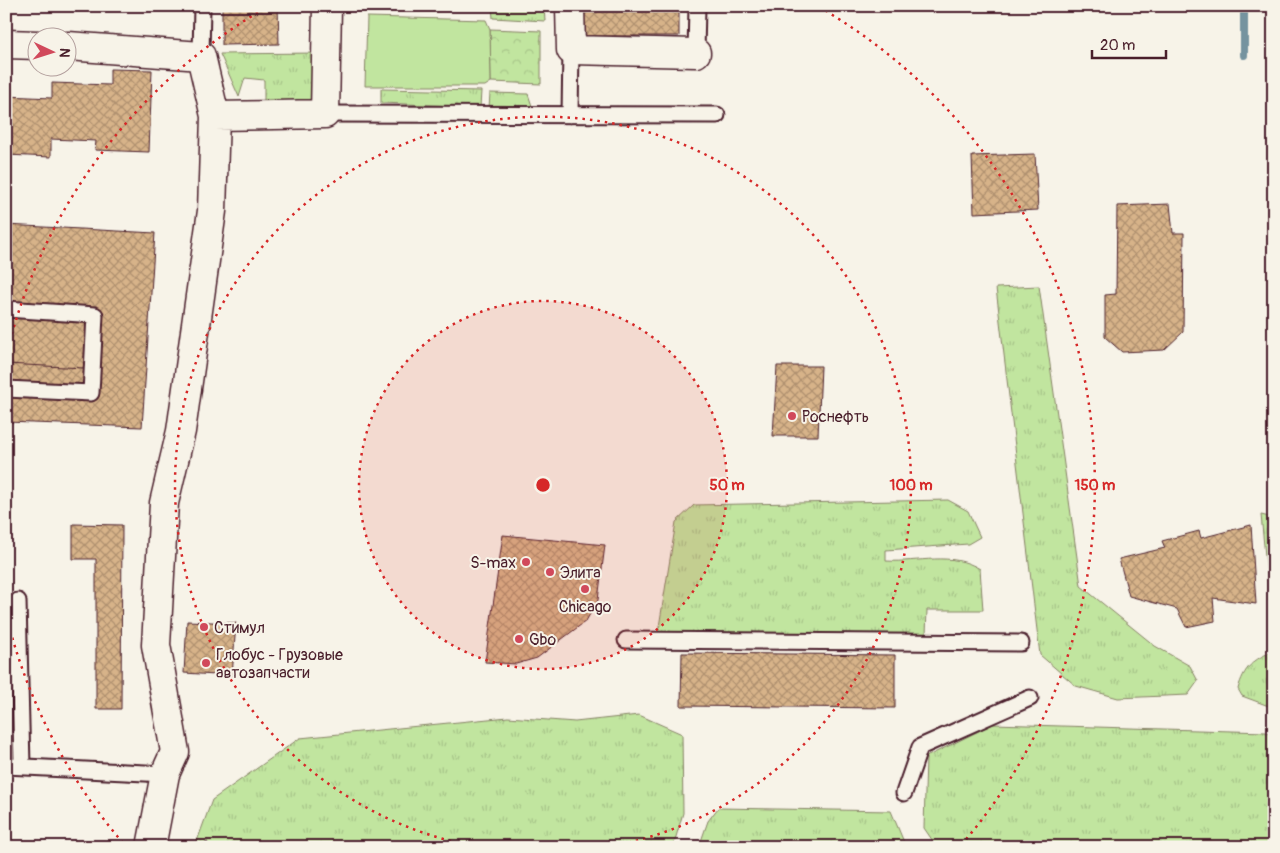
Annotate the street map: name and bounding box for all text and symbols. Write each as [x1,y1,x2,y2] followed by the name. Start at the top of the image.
[28,28,78,78] north arrow
[1092,28,1166,60] scale bar
[1100,36,1135,55] text: 20 m
[56,48,73,58] text: N
[802,407,869,427] place label: Роснефть
[786,410,798,422] marker: Роснефть
[534,476,552,494] centre of rings
[710,476,744,495] text: 50 m
[890,476,932,495] text: 100 m
[1075,476,1115,495] text: 150 m
[470,553,516,573] place label: S-max
[520,556,532,568] marker: S-max
[560,563,601,583] place label: Элита
[544,566,556,578] marker: Элита
[579,583,591,595] marker: Chicago
[559,597,612,617] place label: Chicago
[214,618,265,638] place label: Стимул
[198,621,210,633] marker: Стимул
[529,630,556,650] place label: Gbo
[513,633,525,645] marker: Gbo
[216,645,343,683] place label: Глобус - Грузовые автозапчасти
[200,657,212,669] marker: Глобус - Грузовые автозапчасти

